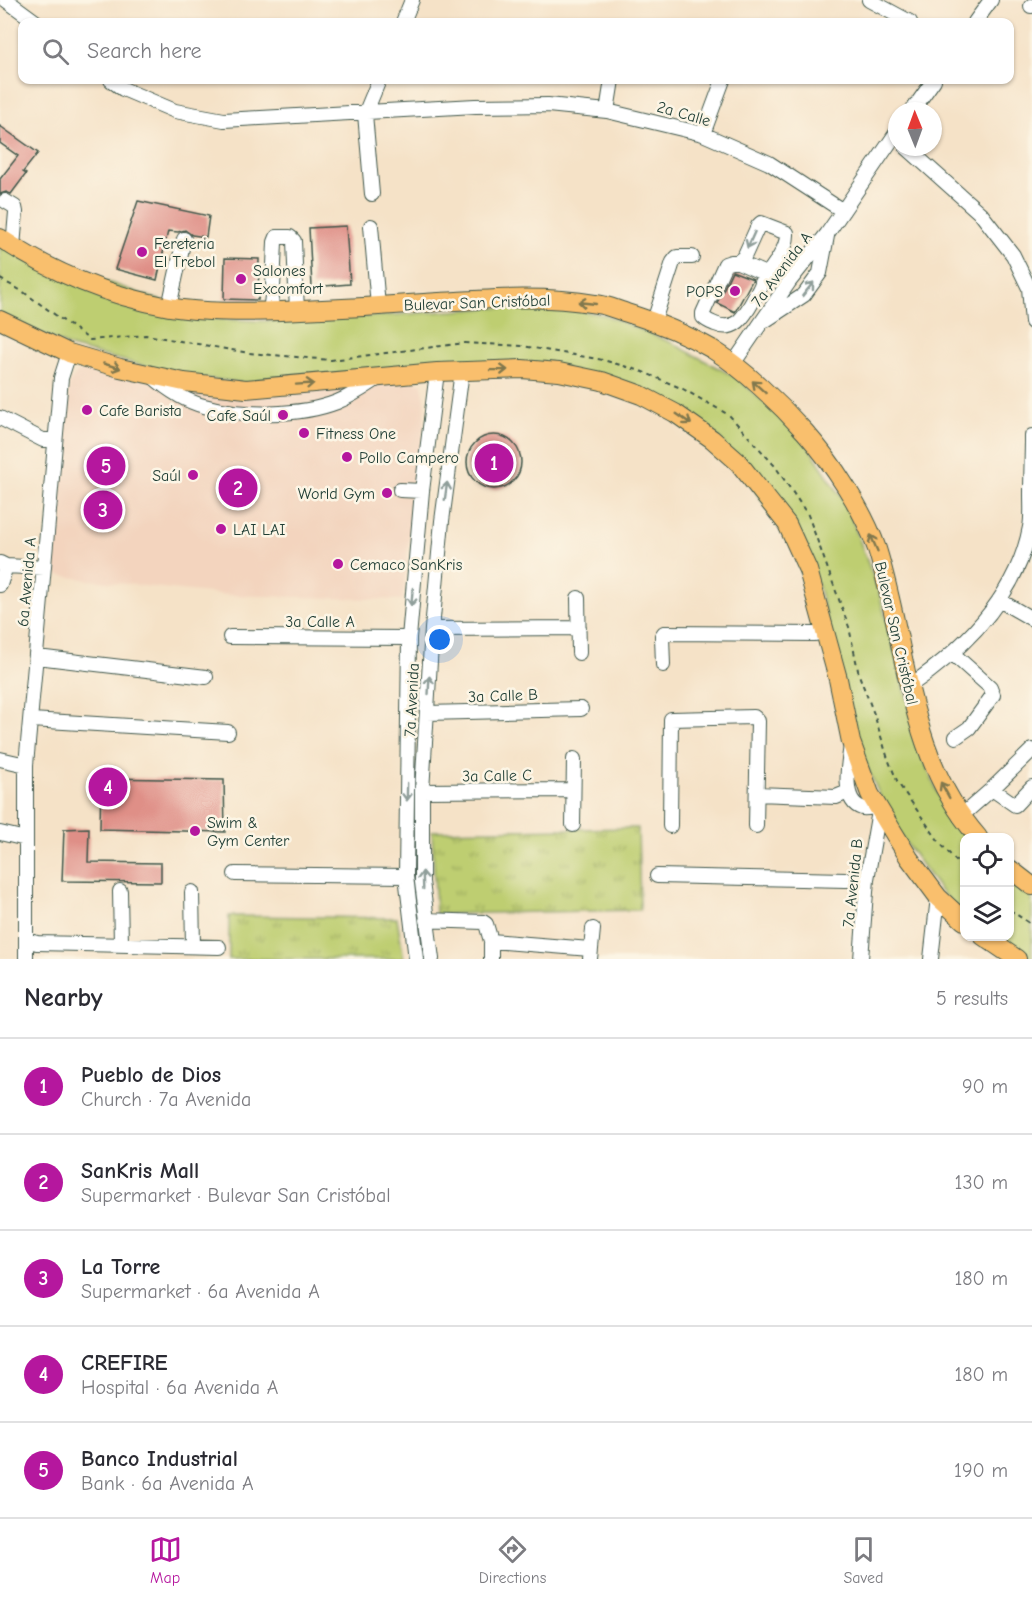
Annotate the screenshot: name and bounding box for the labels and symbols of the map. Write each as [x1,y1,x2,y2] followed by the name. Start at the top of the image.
[655,98,713,130] street label: 2a Calle
[888,102,942,156] north arrow
[748,229,816,310] street label: 7a Avenida A
[745,231,756,249] one-way arrow
[154,235,215,271] place label: Fereteria El Trebol
[135,245,149,259] marker: Fereteria El Trebol
[253,262,323,298] place label: Salones Excomfort
[234,272,248,286] marker: Salones Excomfort
[801,281,814,297] one-way arrow
[686,283,723,301] place label: POPS
[728,284,742,298] marker: POPS
[403,291,551,315] street label: Bulevar San Cristóbal
[577,297,597,308] one-way arrow
[102,361,121,372] one-way arrow
[489,364,509,375] one-way arrow
[294,378,314,389] one-way arrow
[752,380,767,394] one-way arrow
[99,402,182,420] place label: Cafe Barista
[80,403,94,417] marker: Cafe Barista
[207,407,271,425] place label: Cafe Saúl
[276,408,290,422] marker: Cafe Saúl
[676,413,692,425] one-way arrow
[316,425,396,443] place label: Fitness One
[297,426,311,440] marker: Fitness One
[474,440,514,486] pin: 1
[86,444,126,488] pin: 5
[359,449,459,467] place label: Pollo Campero
[340,450,354,464] marker: Pollo Campero
[218,466,258,510] pin: 2
[152,467,181,485] place label: Saúl
[186,468,200,482] marker: Saúl
[441,482,452,502] one-way arrow
[298,485,375,503] place label: World Gym
[380,486,394,500] marker: World Gym
[84,488,122,532] pin: 3
[233,521,285,539] place label: LAI LAI
[214,522,228,536] marker: LAI LAI
[868,534,879,552] one-way arrow
[14,537,40,628] street label: 6a Avenida A
[350,556,463,574] place label: Cemaco SanKris
[331,557,345,571] marker: Cemaco SanKris
[871,560,921,707] street label: Bulevar San Cristóbal
[406,587,417,607] one-way arrow
[285,613,355,631] street label: 3a Calle A
[425,625,454,654] your location
[401,663,423,738] street label: 7a Avenida
[423,676,434,696] one-way arrow
[468,686,538,706] street label: 3a Calle B
[88,764,128,810] pin: 4
[462,766,532,786] street label: 3a Calle C
[401,782,413,802] one-way arrow
[938,782,950,799] one-way arrow
[207,814,290,850] place label: Swim & Gym Center
[188,824,202,838] marker: Swim & Gym Center
[839,838,867,928] street label: 7a Avenida B
[417,871,428,891] one-way arrow

